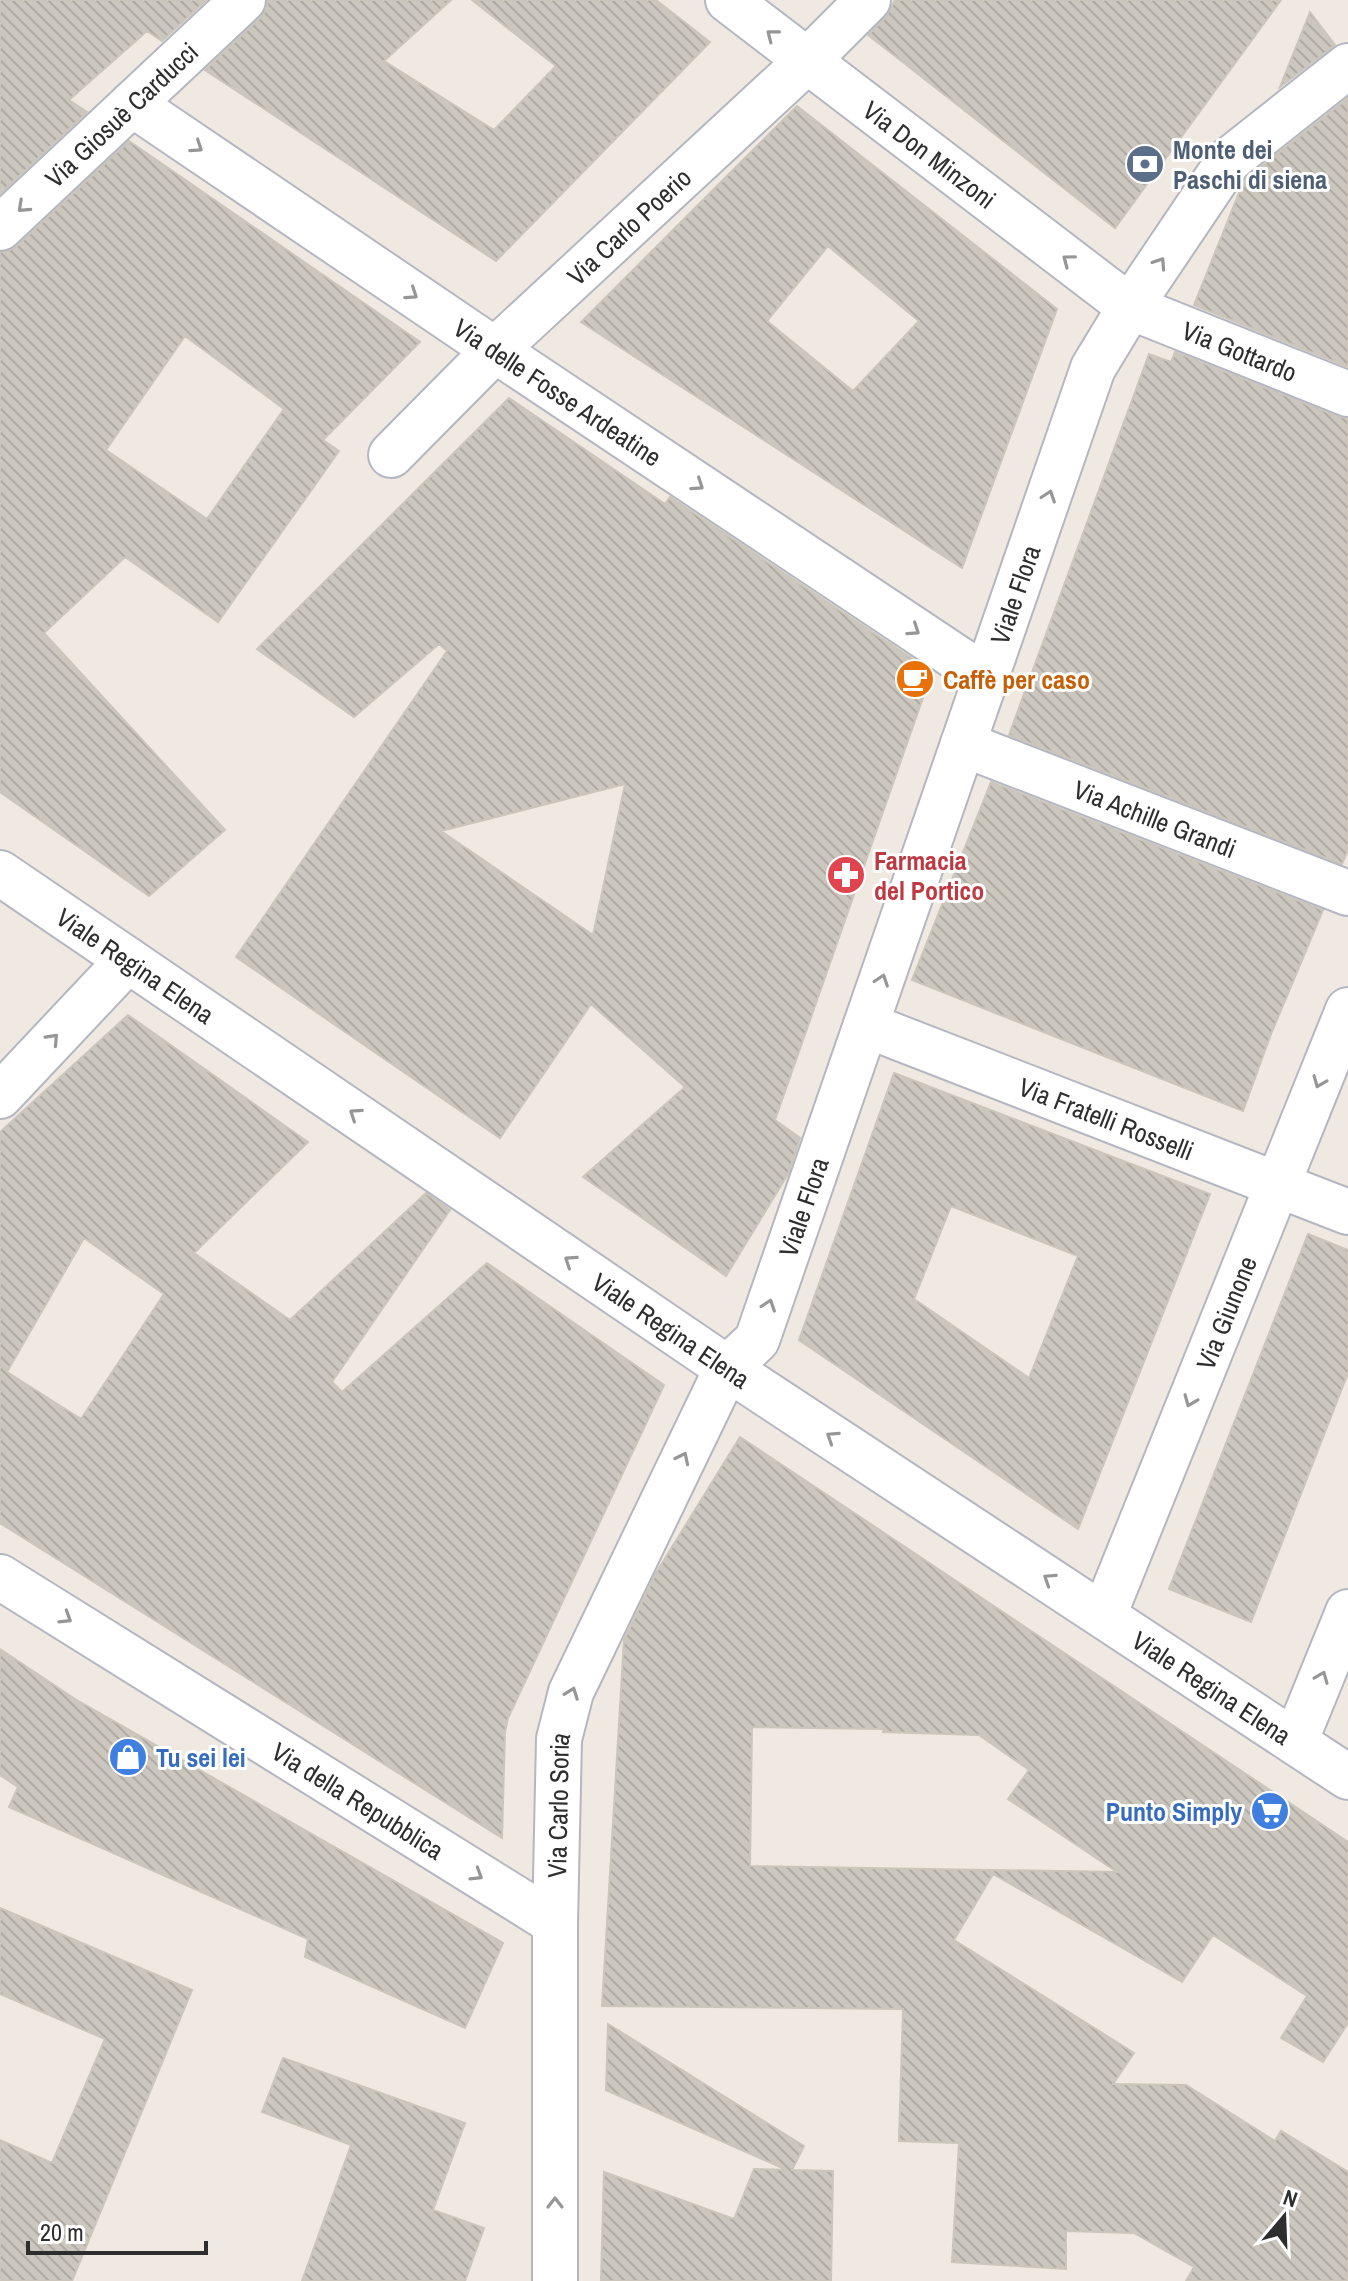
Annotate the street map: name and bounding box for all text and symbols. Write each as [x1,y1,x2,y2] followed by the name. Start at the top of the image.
[766,30,781,44] one-way arrow
[37,34,205,195] street label: Via Giosuè Carducci
[856,92,1003,216] street label: Via Don Minzoni
[1173,132,1327,197] place label: Monte dei Paschi di siena
[188,138,202,153] one-way arrow
[1124,143,1166,185] bank icon: Monte dei Paschi di siena
[559,160,698,292] street label: Via Carlo Poerio
[18,198,32,212] one-way arrow
[1062,255,1077,269] one-way arrow
[1150,257,1165,272] one-way arrow
[403,284,418,299] one-way arrow
[447,310,669,474] street label: Via delle Fosse Ardeatine
[1177,312,1302,389] street label: Via Gottardo
[689,476,703,491] one-way arrow
[1040,490,1056,504] one-way arrow
[981,540,1048,649] street label: Viale Flora
[905,620,919,635] one-way arrow
[894,658,936,700] cafe icon: Caffè per caso
[943,662,1090,697] place label: Caffè per caso
[1069,771,1241,866] street label: Via Achille Grandi
[874,843,984,908] place label: Farmacia del Portico
[825,854,867,896] pharmacy icon: Farmacia del Portico
[50,899,221,1031] street label: Viale Regina Elena
[872,974,888,988] one-way arrow
[44,1034,59,1048] one-way arrow
[1014,1069,1199,1168] street label: Via Fratelli Rosselli
[1312,1074,1329,1088] one-way arrow
[349,1109,363,1124] one-way arrow
[770,1152,836,1261] street label: Viale Flora
[1187,1251,1264,1375] street label: Via Giunone
[564,1256,578,1271] one-way arrow
[586,1264,757,1396] street label: Viale Regina Elena
[760,1299,776,1313] one-way arrow
[1184,1393,1200,1407] one-way arrow
[826,1432,841,1447] one-way arrow
[673,1452,689,1467] one-way arrow
[1044,1574,1058,1589] one-way arrow
[57,1608,72,1624] one-way arrow
[1126,1622,1298,1752] street label: Viale Regina Elena
[1312,1671,1328,1685] one-way arrow
[562,1687,579,1701] one-way arrow
[538,1728,578,1878] street label: Via Carlo Soria
[265,1733,451,1867] street label: Via della Repubblica
[107,1736,149,1778] shop icon: Tu sei lei
[156,1740,246,1775] place label: Tu sei lei
[1249,1790,1291,1832] supermarket icon: Punto Simply
[1106,1794,1242,1829] place label: Punto Simply
[468,1865,482,1880] one-way arrow
[1244,2177,1324,2257] north arrow
[1279,2182,1302,2214] text: N
[546,2196,564,2209] one-way arrow
[28,2205,206,2255] scale bar
[40,2216,84,2248] text: 20 m

